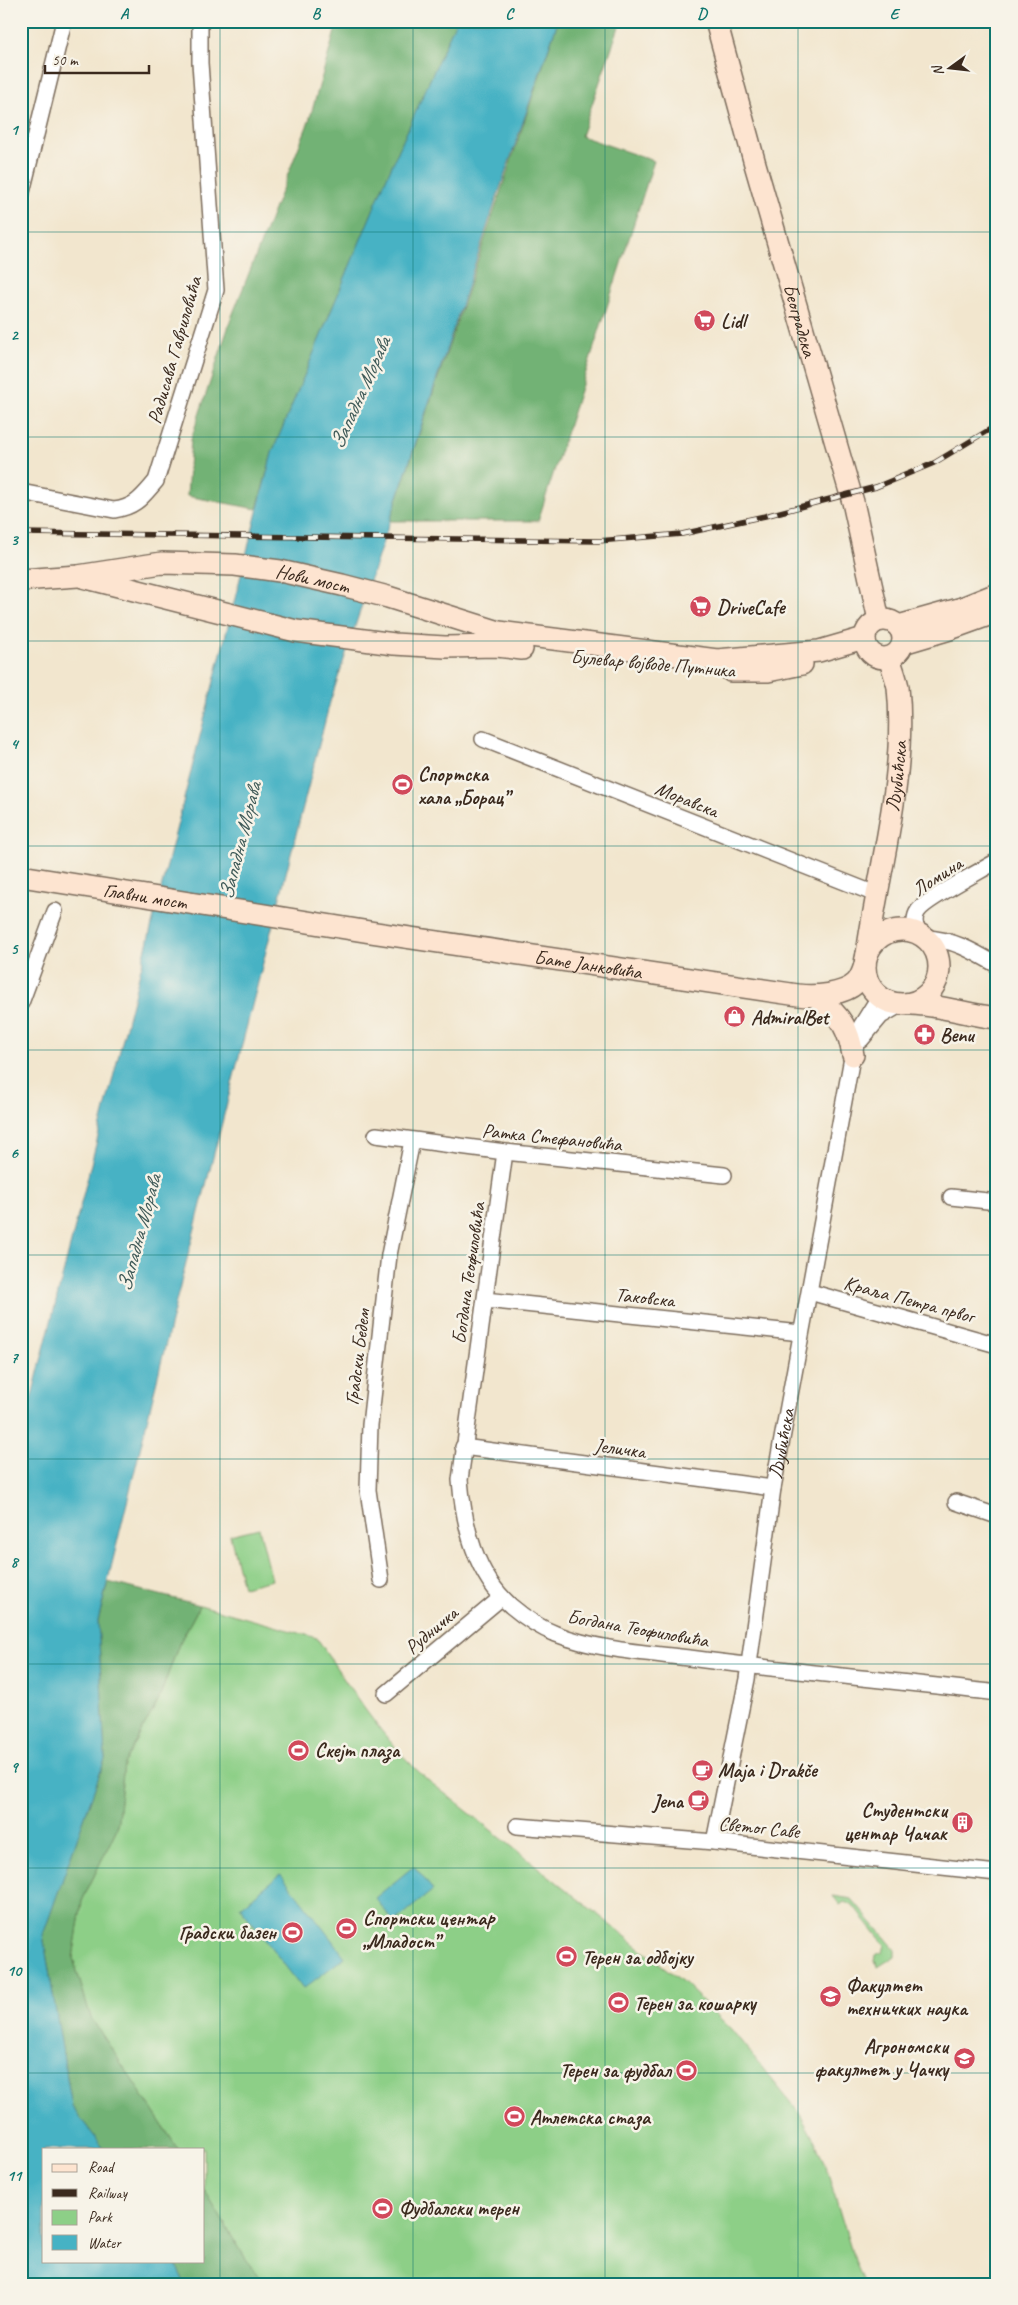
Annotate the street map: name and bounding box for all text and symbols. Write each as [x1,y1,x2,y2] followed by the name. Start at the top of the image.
[120,4,130,24] text: A
[312,4,322,24] text: B
[505,4,515,24] text: C
[697,4,708,24] text: D
[890,4,901,24] text: E
[45,42,149,74] scale bar
[926,42,976,92] north arrow
[52,51,79,70] text: 50 m
[928,63,947,78] text: N
[10,120,19,140] text: 1
[141,272,208,427] street label: Радисава Гавриловића
[777,281,823,361] street label: Београдска
[693,309,717,333] supermarket icon: Lidl
[721,309,749,334] place label: Lidl
[10,325,19,345] text: 2
[324,331,397,453] water label: Западна Морава
[10,530,19,550] text: 3
[273,558,354,600] street label: Нови мост
[689,595,713,619] supermarket icon: DriveCafe
[717,595,787,620] place label: DriveCafe
[570,644,738,683] street label: Булевар војводе Путника
[10,734,19,754] text: 4
[880,739,912,813] street label: Љубићска
[418,762,513,810] place label: Спортска хала „Борац”
[390,773,414,797] sports icon: Спортска хала „Борац”
[652,776,724,824] street label: Моравска
[213,777,268,902] water label: Западна Морава
[908,850,969,902] street label: Ломина
[102,877,190,916] street label: Главни мост
[11,939,20,959] text: 5
[533,944,645,985] street label: Бате Јанковића
[723,1005,747,1029] shop icon: AdmiralBet
[751,1005,831,1030] place label: AdmiralBet
[912,1023,936,1047] pharmacy icon: Benu
[940,1023,975,1048] place label: Benu
[481,1118,624,1157] street label: Ратка Стефановића
[10,1143,19,1163] text: 6
[111,1169,168,1294] water label: Западна Морава
[446,1199,491,1345] street label: Богдана Теофиловића
[841,1270,979,1330] street label: Краља Петра првог
[614,1282,678,1313] street label: Таковска
[339,1306,376,1406] street label: Градски Бедем
[10,1348,19,1368] text: 7
[763,1406,801,1481] street label: Љубићска
[592,1432,649,1465] street label: Јеличка
[10,1552,19,1572] text: 8
[400,1600,464,1660] street label: Рудничка
[565,1604,712,1653] street label: Богдана Теофиловића
[287,1738,311,1762] sports icon: Скејт плаза
[315,1738,401,1764] place label: Скејт плаза
[10,1757,19,1777] text: 9
[690,1758,714,1782] cafe icon: Maja i Drakče
[718,1758,819,1783] place label: Maja i Drakče
[651,1789,685,1814] place label: Jena
[687,1789,711,1813] cafe icon: Jena
[844,1798,949,1846] place label: Студентски центар Чачак
[951,1810,975,1834] building icon: Студентски центар Чачак
[717,1811,802,1844] street label: Светог Саве
[363,1906,496,1954] place label: Спортски центар „Младост”
[335,1917,359,1941] sports icon: Спортски центар „Младост”
[179,1920,277,1945] place label: Градски базен
[280,1920,304,1944] sports icon: Градски базен
[554,1945,578,1969] sports icon: Терен за одбојку
[582,1945,695,1970] place label: Терен за одбојку
[7,1961,23,1981] text: 10
[846,1973,969,2022] place label: Факултет техничких наука
[818,1985,842,2009] school or university icon: Факултет техничких наука
[606,1991,630,2015] sports icon: Терен за кошарку
[634,1991,758,2016] place label: Терен за кошарку
[814,2034,950,2083] place label: Агрономски факултет у Чачку
[952,2046,976,2070] school or university icon: Агрономски факултет у Чачку
[560,2058,672,2083] place label: Терен за фудбал
[675,2058,699,2082] sports icon: Терен за фудбал
[502,2105,526,2129] sports icon: Атлетска стаза
[530,2105,652,2131] place label: Атлетска стаза
[42,2148,205,2262] legend
[88,2158,115,2177] text: Road
[7,2166,23,2186] text: 11
[88,2184,129,2203] text: Railway
[371,2196,395,2220] sports icon: Фудбалски терен
[399,2196,520,2221] place label: Фудбалски терен
[88,2208,113,2227] text: Park
[88,2234,122,2253] text: Water

